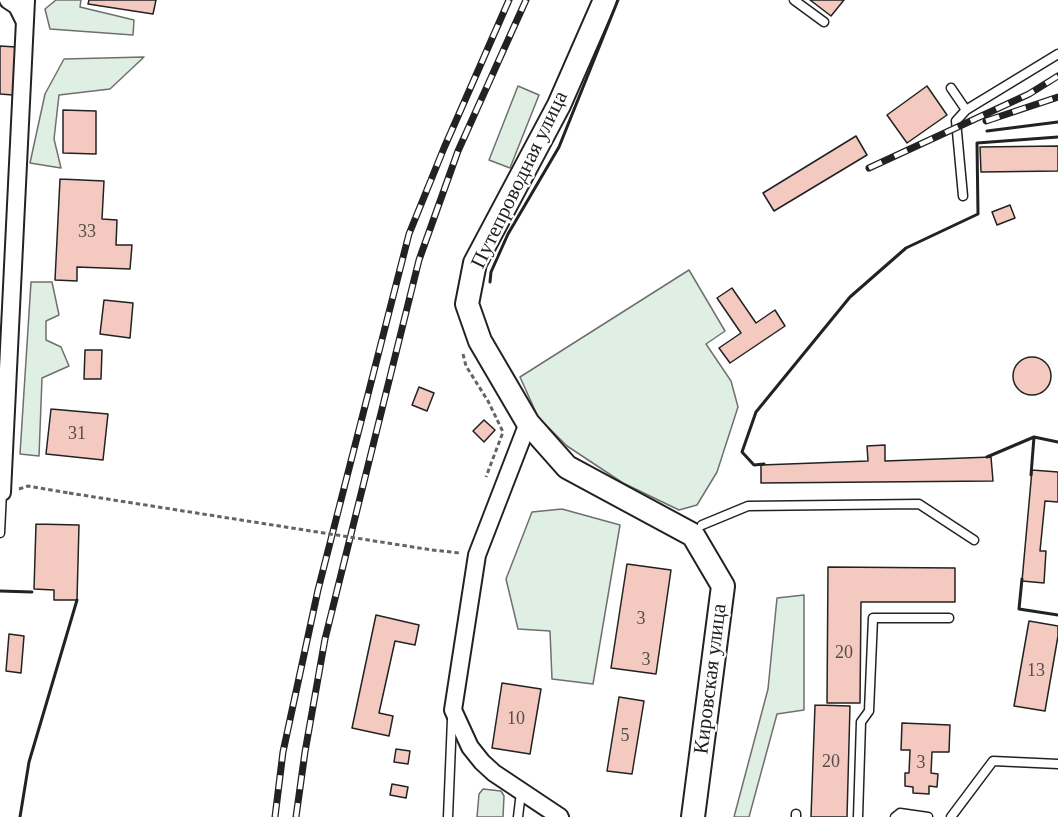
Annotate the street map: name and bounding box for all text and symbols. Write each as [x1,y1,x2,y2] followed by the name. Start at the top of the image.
[466,87,574,273] street label: Путепроводная улица
[78,221,96,243] house number: 33
[68,423,86,445] house number: 31
[689,602,733,756] street label: Кировская улица
[636,608,646,630] house number: 3
[835,642,853,664] house number: 20
[642,649,650,671] house number: 3
[1027,660,1045,682] house number: 13
[507,708,525,730] house number: 10
[620,725,630,747] house number: 5
[822,751,840,773] house number: 20
[916,752,926,774] house number: 3

